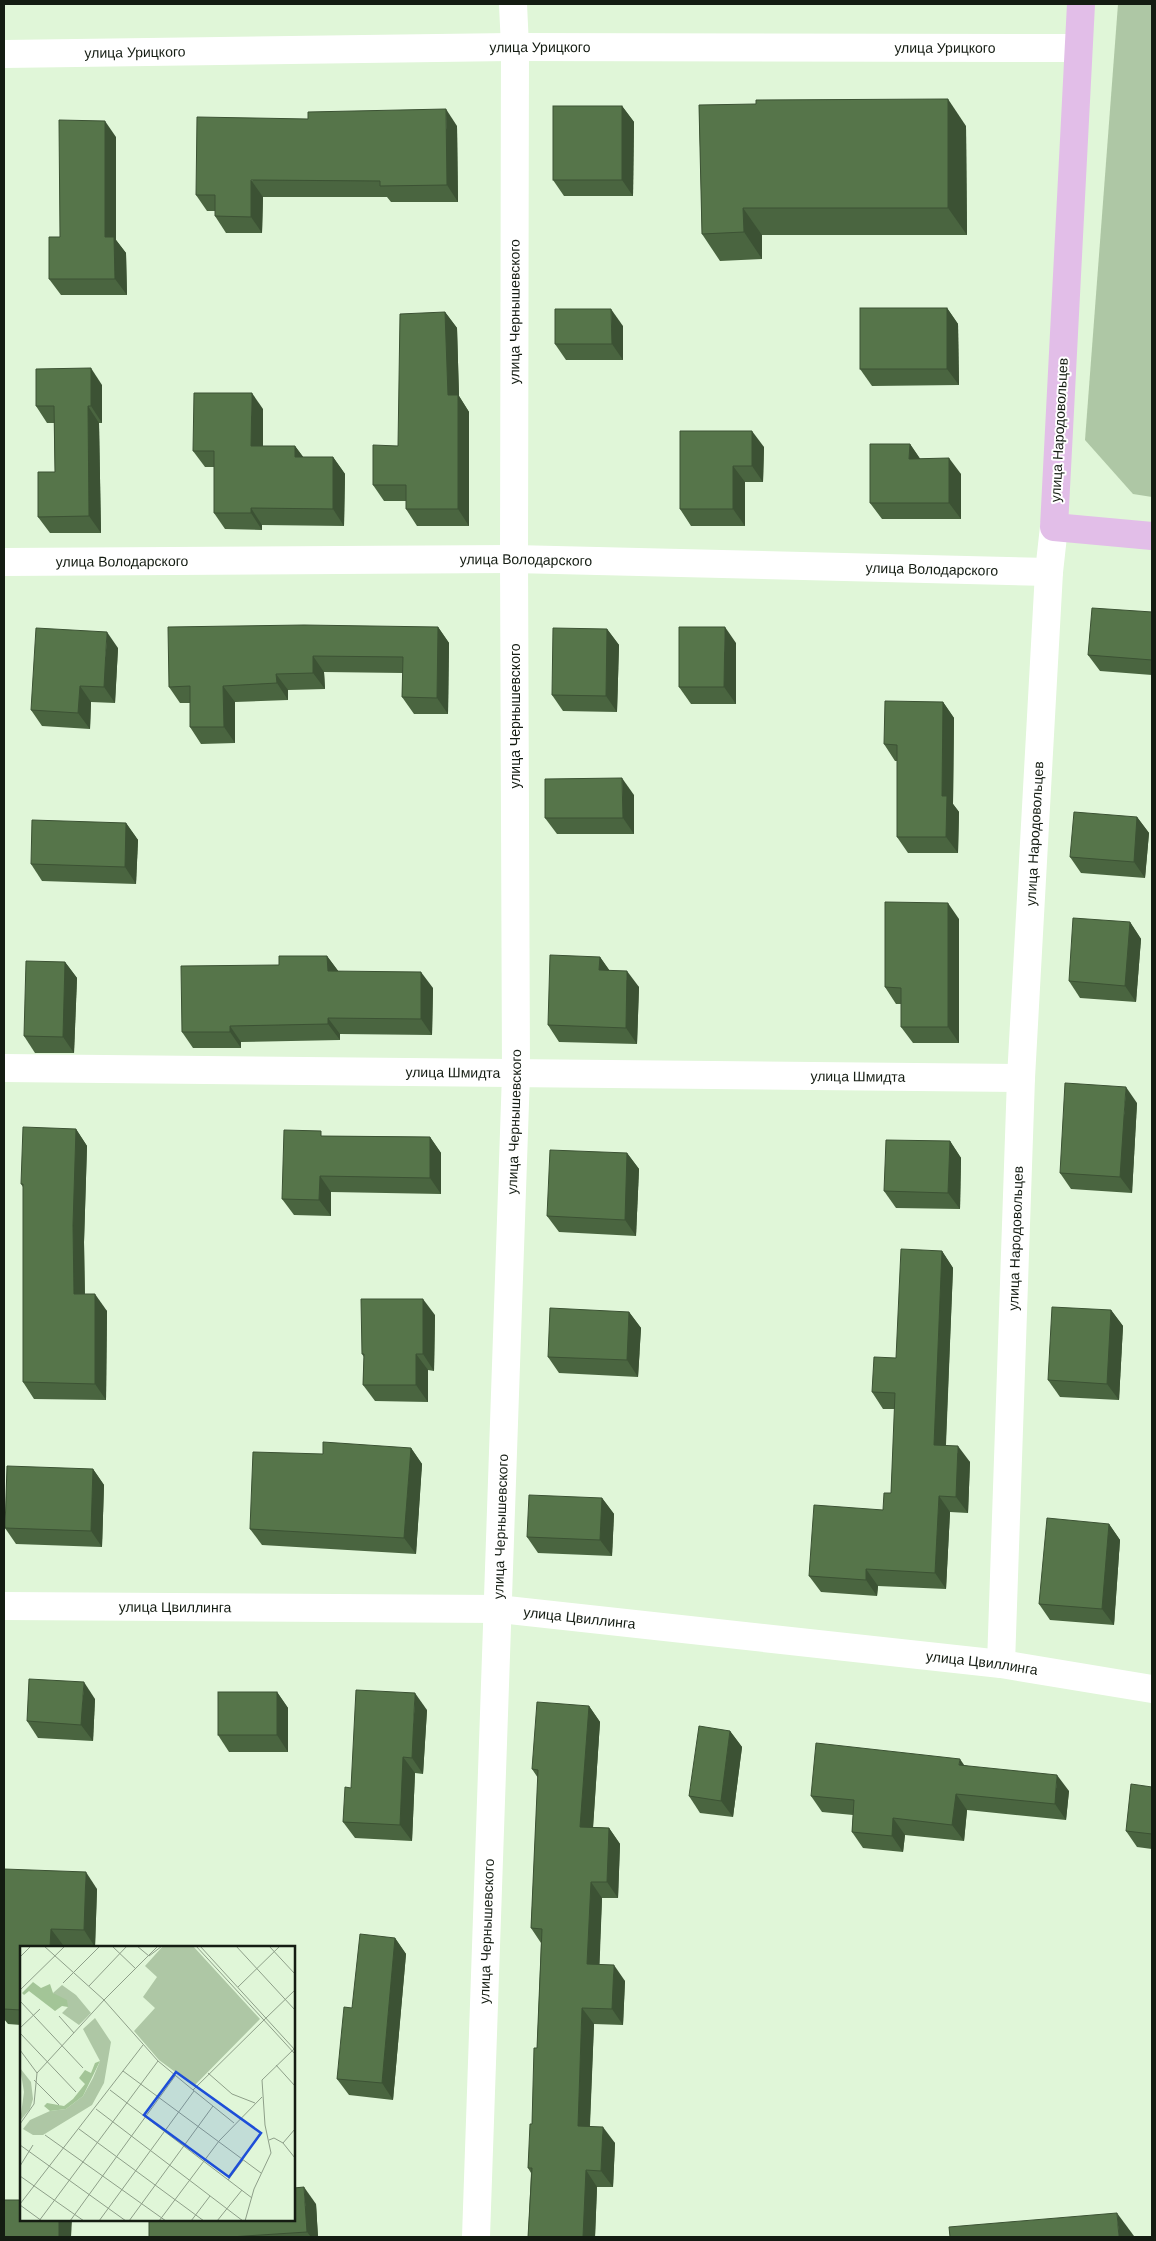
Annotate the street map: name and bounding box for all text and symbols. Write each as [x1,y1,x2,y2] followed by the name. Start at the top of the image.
[489,39,591,55] street label: улица Урицкого
[894,40,996,56] street label: улица Урицкого
[84,44,186,61] street label: улица Урицкого
[506,239,523,384] street label: улица Чернышевского
[1047,357,1071,503] street label: улица Народовольцев
[460,551,593,569] street label: улица Володарского
[56,553,189,570] street label: улица Володарского
[865,560,999,579] street label: улица Володарского
[507,643,523,789] street label: улица Чернышевского
[1023,761,1047,907] street label: улица Народовольцев
[504,1049,524,1194] street label: улица Чернышевского
[405,1064,501,1081] street label: улица Шмидта
[810,1068,906,1085] street label: улица Шмидта
[1005,1166,1026,1311] street label: улица Народовольцев
[490,1453,511,1599] street label: улица Чернышевского
[119,1599,232,1615] street label: улица Цвиллинга
[523,1604,637,1632] street label: улица Цвиллинга
[925,1648,1039,1678] street label: улица Цвиллинга
[476,1858,497,2004] street label: улица Чернышевского
[20,1946,295,2221] inset map

